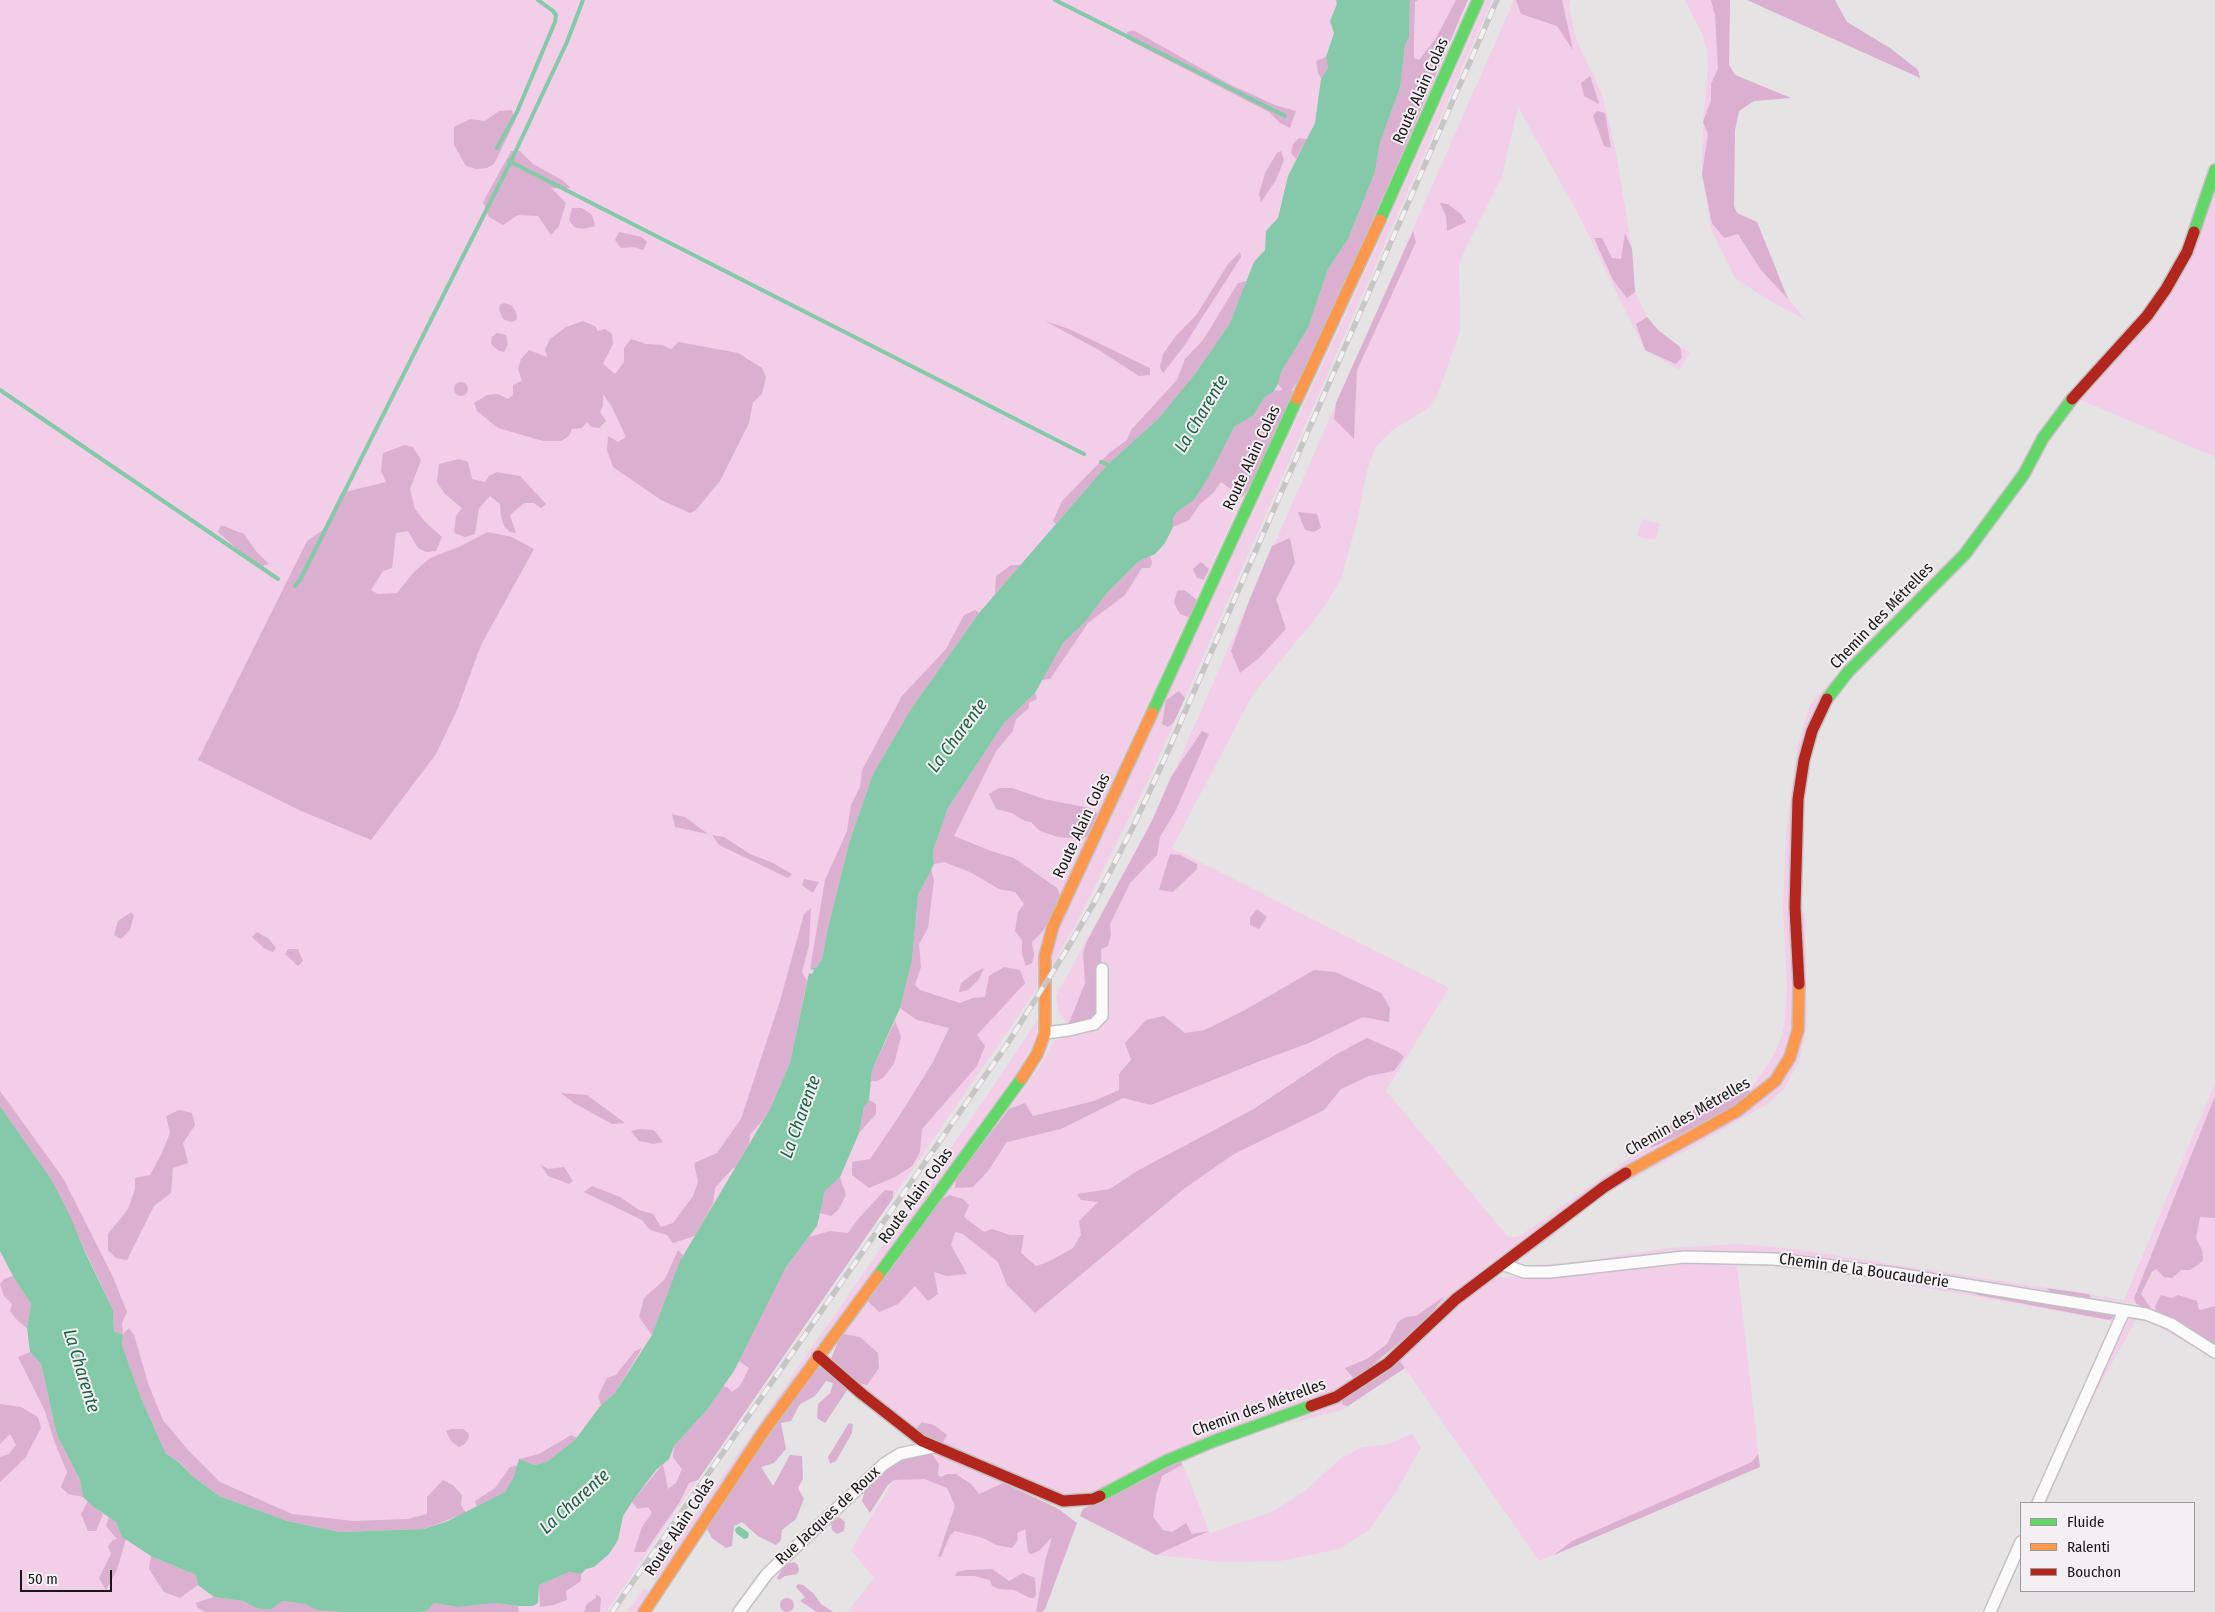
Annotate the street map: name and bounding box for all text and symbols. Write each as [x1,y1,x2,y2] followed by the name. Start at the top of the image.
[1389,35,1453,147] street label: Route Alain Colas
[1171,371,1233,457] water label: La Charente
[1219,403,1285,513] street label: Route Alain Colas
[1826,559,1938,673] street label: Chemin des Métrelles
[923,695,993,777] water label: La Charente
[1049,771,1115,881] street label: Route Alain Colas
[776,1073,826,1161] water label: La Charente
[1622,1074,1754,1160] street label: Chemin des Métrelles
[875,1144,957,1248] street label: Route Alain Colas
[1778,1250,1950,1292] street label: Chemin de la Boucauderie
[58,1327,104,1415] water label: La Charente
[1190,1375,1328,1441] street label: Chemin des Métrelles
[772,1463,884,1569] street label: Rue Jacques de Roux
[536,1465,614,1539] water label: La Charente
[641,1474,719,1580] street label: Route Alain Colas
[2020,1502,2195,1592] legend
[2067,1513,2104,1531] text: Fluide
[2067,1538,2110,1556] text: Ralenti
[22,1560,115,1592] scale bar
[2067,1563,2121,1581] text: Bouchon
[28,1570,58,1588] text: 50 m

